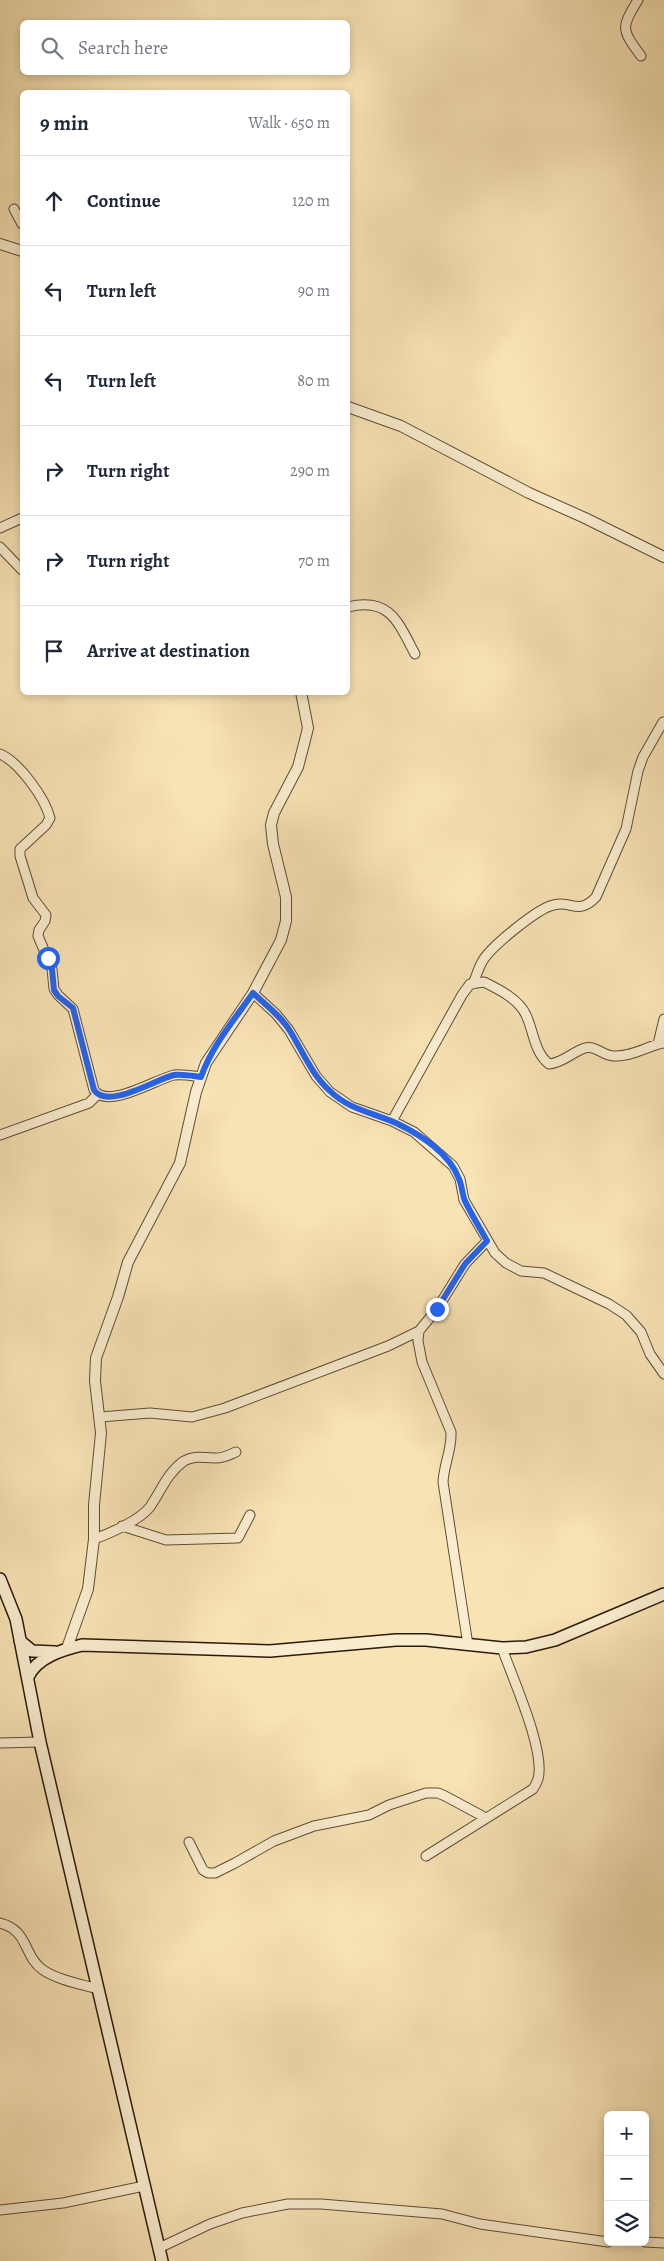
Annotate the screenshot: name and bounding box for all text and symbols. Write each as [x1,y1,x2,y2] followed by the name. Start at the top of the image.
[20,20,350,75] search box
[38,34,66,62] icon: search
[78,35,168,61] text: Search here
[40,109,89,137] text: 9 min
[248,112,330,134] text: Walk · 650 m
[40,187,68,215] icon: ahead
[87,188,161,214] text: Continue
[292,190,330,212] text: 120 m
[40,277,68,305] icon: left
[87,278,156,304] text: Turn left
[298,280,330,302] text: 90 m
[40,367,68,395] icon: left
[87,368,156,394] text: Turn left
[297,370,330,392] text: 80 m
[40,457,68,485] icon: right
[87,458,169,484] text: Turn right
[290,460,330,482] text: 290 m
[40,547,68,575] icon: right
[87,548,169,574] text: Turn right
[298,550,330,572] text: 70 m
[40,637,68,665] icon: arrive
[87,638,250,664] text: Arrive at destination
[37,947,60,970] route start
[426,1298,449,1321] route end
[604,2111,649,2246] map controls
[604,2111,649,2156] button: +
[604,2156,649,2201] button: −
[604,2201,649,2246] button: layers

